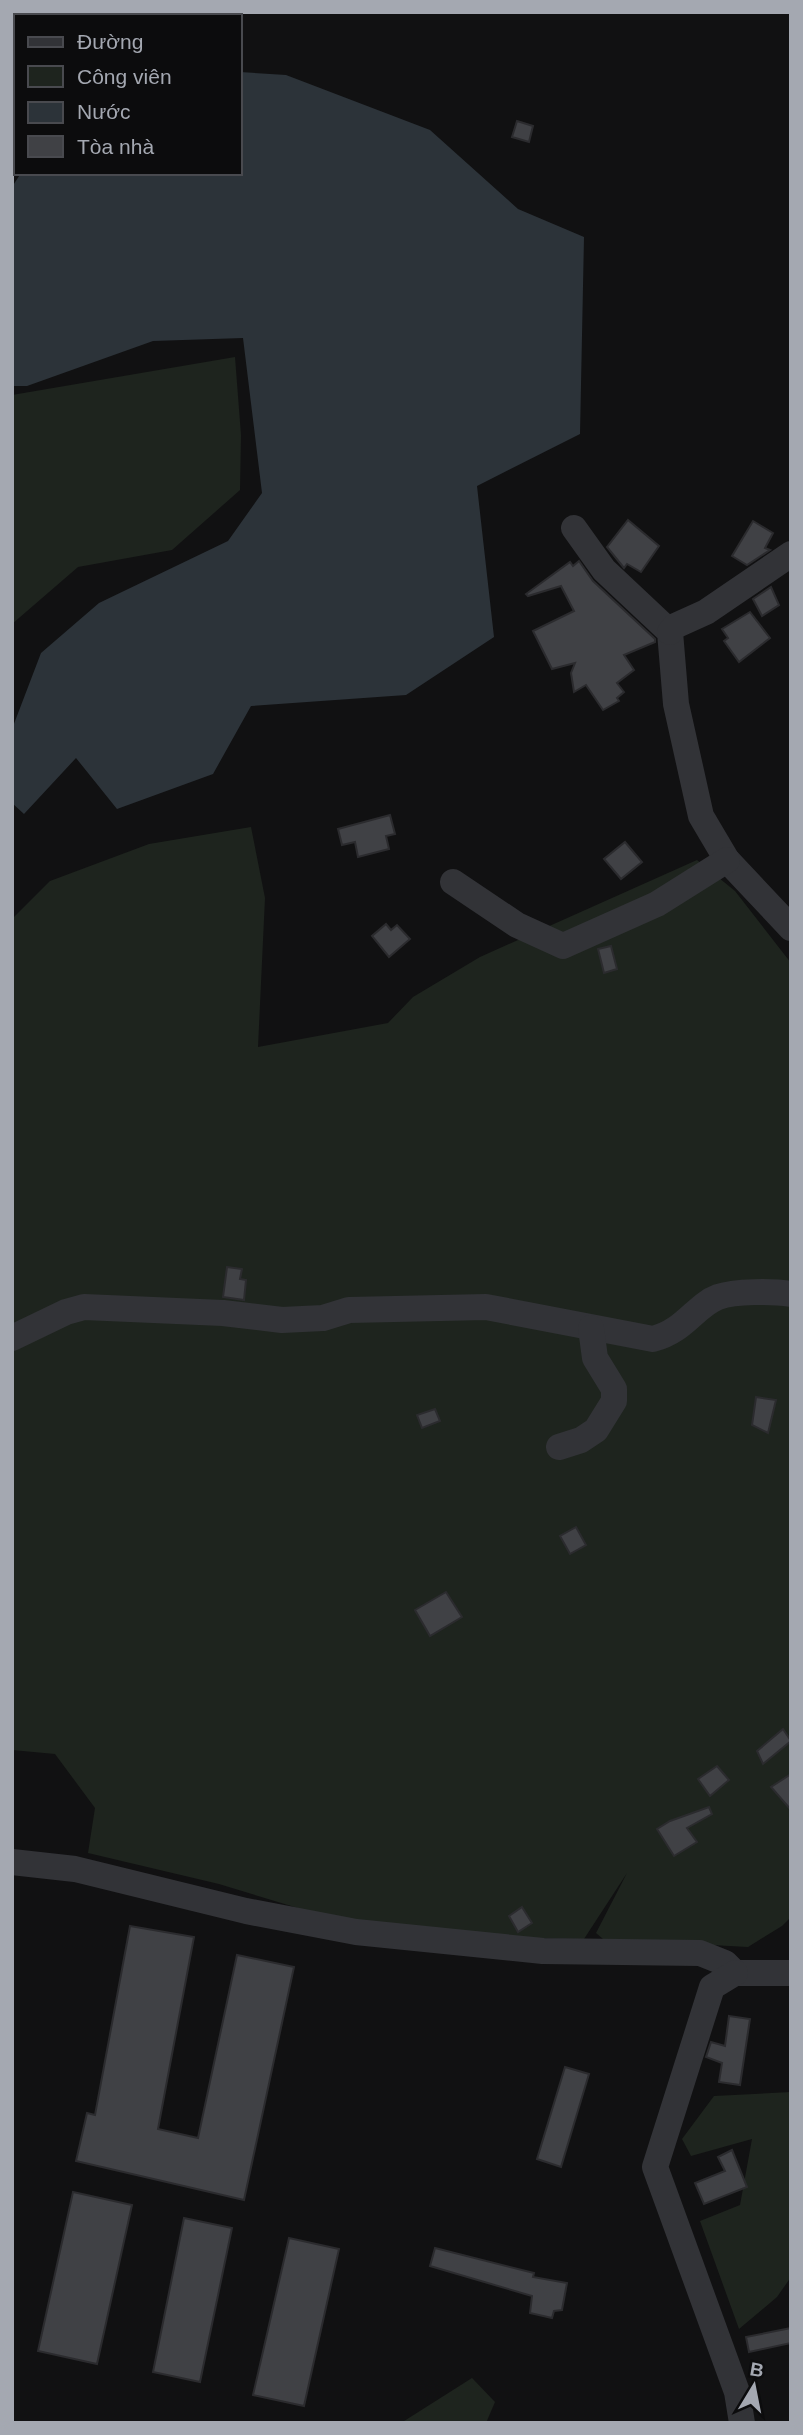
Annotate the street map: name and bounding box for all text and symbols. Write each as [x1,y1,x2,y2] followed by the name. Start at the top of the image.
[14,14,242,175] legend
[77,30,143,53] text: Đường
[77,65,172,88] text: Công viên
[77,100,131,123] text: Nước
[77,135,154,158] text: Tòa nhà
[719,2351,789,2421] north arrow
[748,2358,765,2381] text: B

